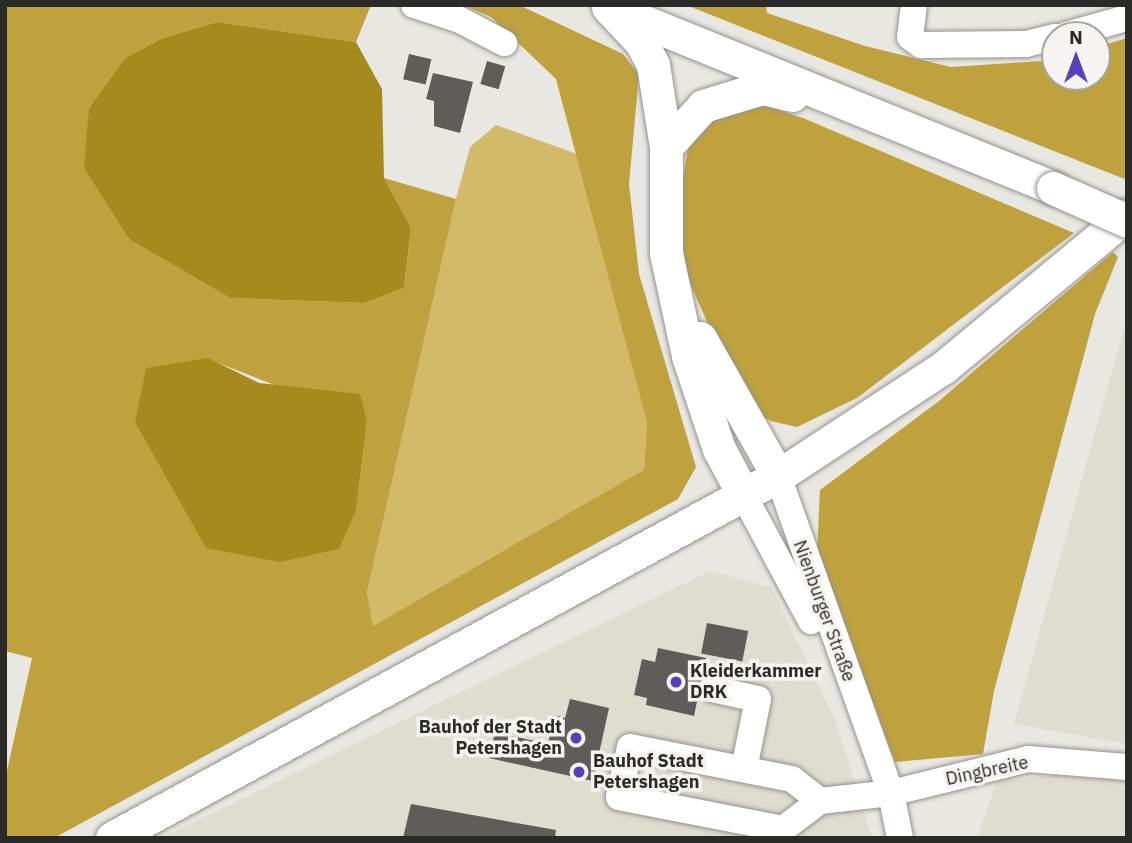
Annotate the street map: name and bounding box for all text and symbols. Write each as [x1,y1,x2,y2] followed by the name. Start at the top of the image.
[1041,21,1111,91] north arrow
[1069,25,1083,49] text: N
[788,537,860,685] street label: Nienburger Straße
[690,661,822,704] place label: Kleiderkammer DRK
[668,674,684,690] marker: Kleiderkammer DRK
[419,717,562,760] place label: Bauhof der Stadt Petershagen
[568,730,584,746] marker: Bauhof der Stadt Petershagen
[593,751,704,794] place label: Bauhof Stadt Petershagen
[944,752,1030,790] street label: Dingbreite
[571,764,587,780] marker: Bauhof Stadt Petershagen

